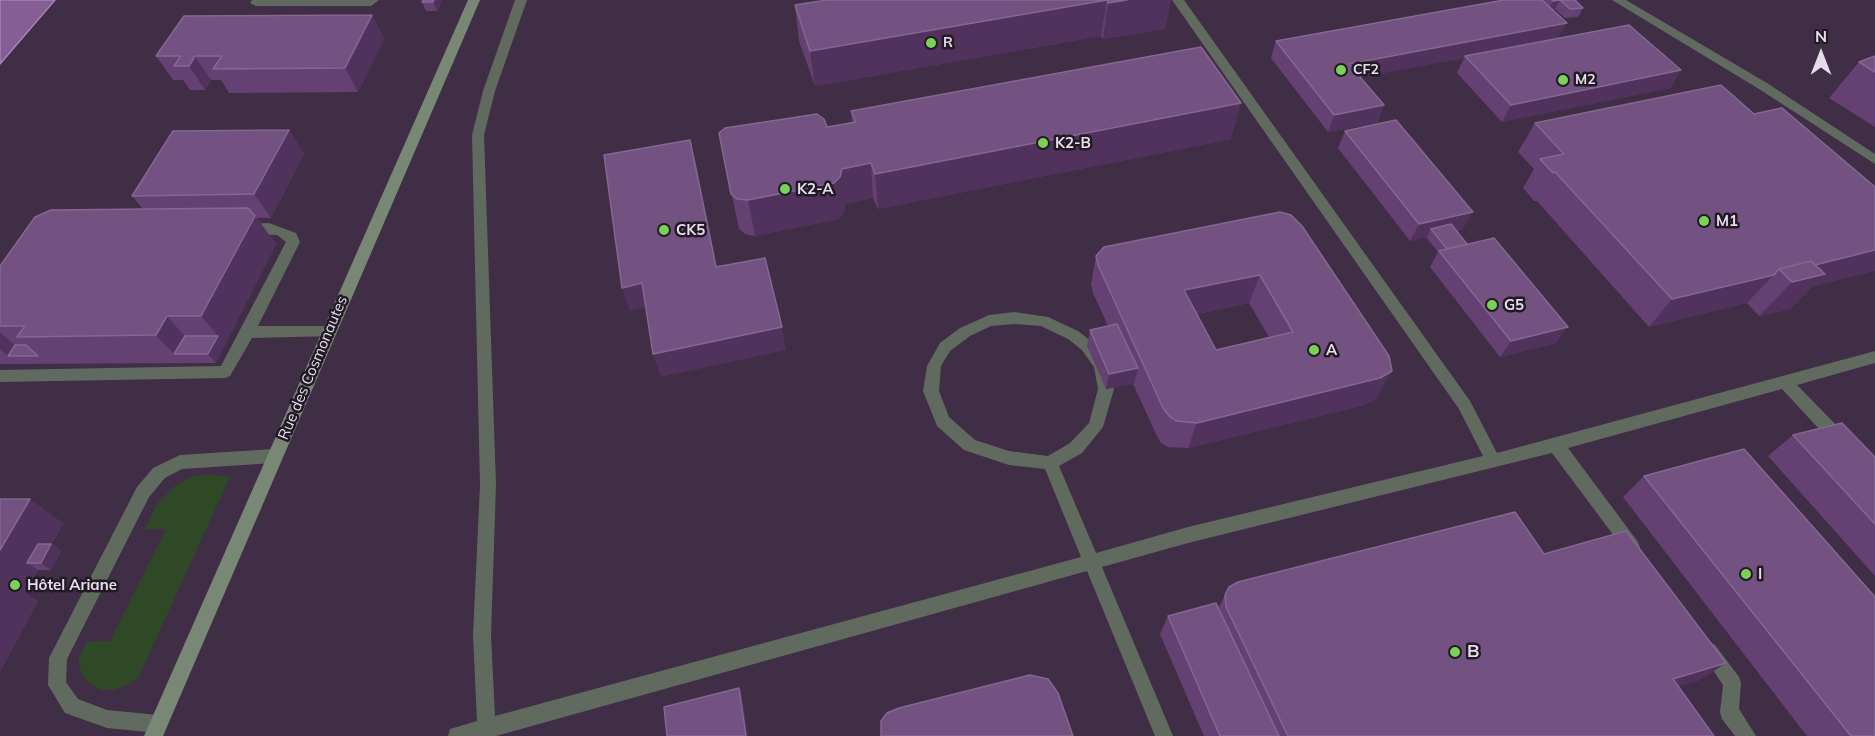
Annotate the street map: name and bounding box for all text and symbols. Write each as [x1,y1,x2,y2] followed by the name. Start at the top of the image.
[1791,24,1851,84] north arrow
[1815,26,1827,46] text: N
[943,35,953,51] place label: R
[924,36,938,50] marker: R
[1353,62,1379,78] place label: CF2
[1334,63,1348,77] marker: CF2
[1575,72,1596,88] place label: M2
[1556,73,1570,87] marker: M2
[1055,134,1091,152] place label: K2-B
[1036,136,1050,150] marker: K2-B
[797,180,834,198] place label: K2-A
[778,182,792,196] marker: K2-A
[1716,212,1738,230] place label: M1
[1697,214,1711,228] marker: M1
[676,221,705,239] place label: CK5
[657,223,671,237] marker: CK5
[275,293,351,443] street label: Rue des Cosmonautes
[1504,296,1524,314] place label: G5
[1485,298,1499,312] marker: G5
[1326,341,1337,359] place label: A
[1307,343,1321,357] marker: A
[1758,565,1762,583] place label: I
[1739,567,1753,581] marker: I
[27,576,117,594] place label: Hôtel Ariane
[8,578,22,592] marker: Hôtel Ariane
[1467,641,1479,663] place label: B
[1448,645,1462,659] marker: B

